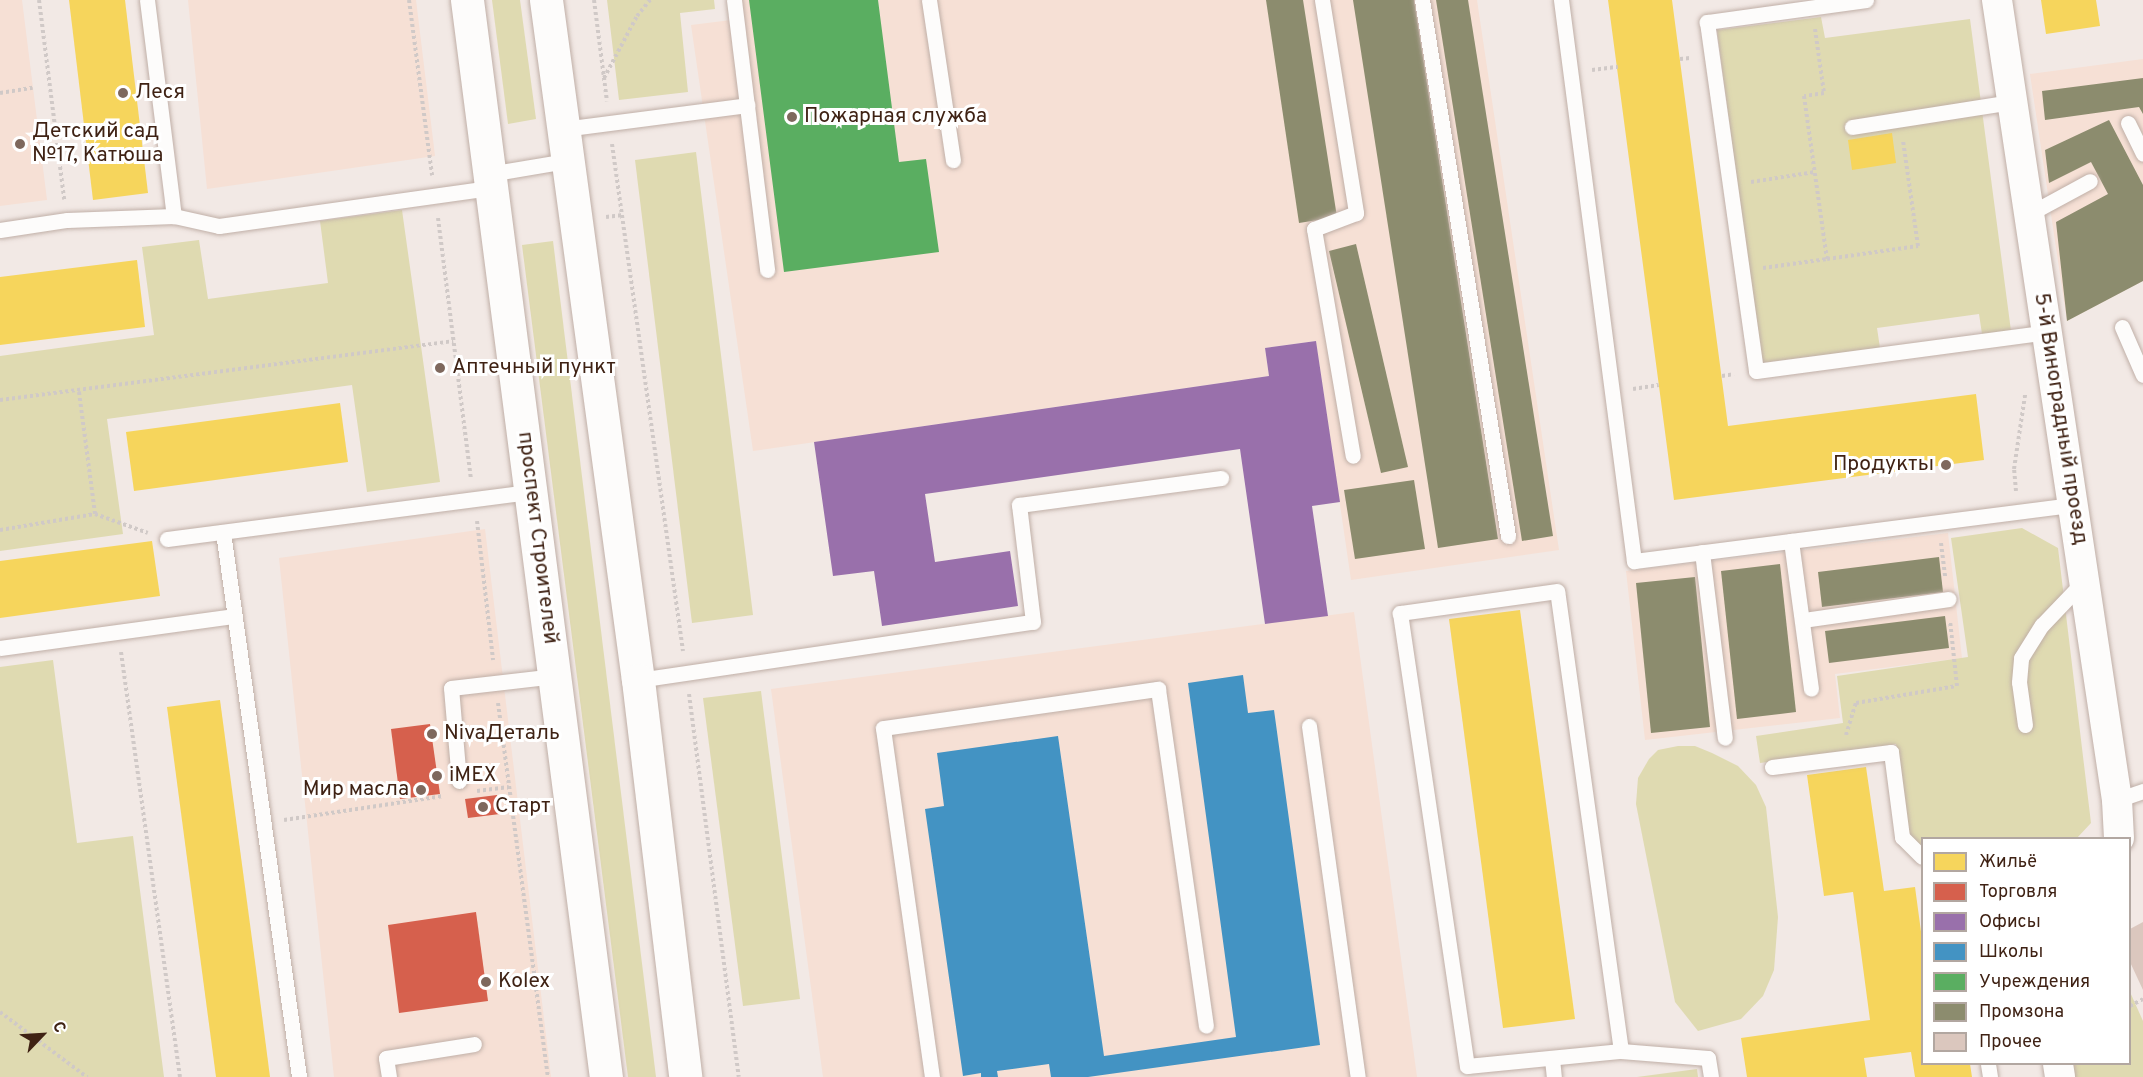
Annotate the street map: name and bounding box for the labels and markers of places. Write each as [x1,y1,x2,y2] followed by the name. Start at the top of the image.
[135,80,185,106] place label: Леся
[116,86,130,100] marker: Леся
[804,104,987,130] place label: Пожарная служба
[785,110,799,124] marker: Пожарная служба
[32,119,165,169] place label: Детский сад №17, Катюша
[13,137,27,151] marker: Детский сад №17, Катюша
[452,355,616,381] place label: Аптечный пункт
[433,361,447,375] marker: Аптечный пункт
[1833,452,1934,478] place label: Продукты
[1939,458,1953,472] marker: Продукты
[444,721,560,747] place label: NivaДеталь
[425,727,439,741] marker: NivaДеталь
[449,763,497,789] place label: iMEX
[430,769,444,783] marker: iMEX
[303,777,409,803] place label: Мир масла
[414,783,428,797] marker: Мир масла
[495,794,551,820] place label: Старт
[476,800,490,814] marker: Старт
[498,969,550,995] place label: Kolex
[479,975,493,989] marker: Kolex

